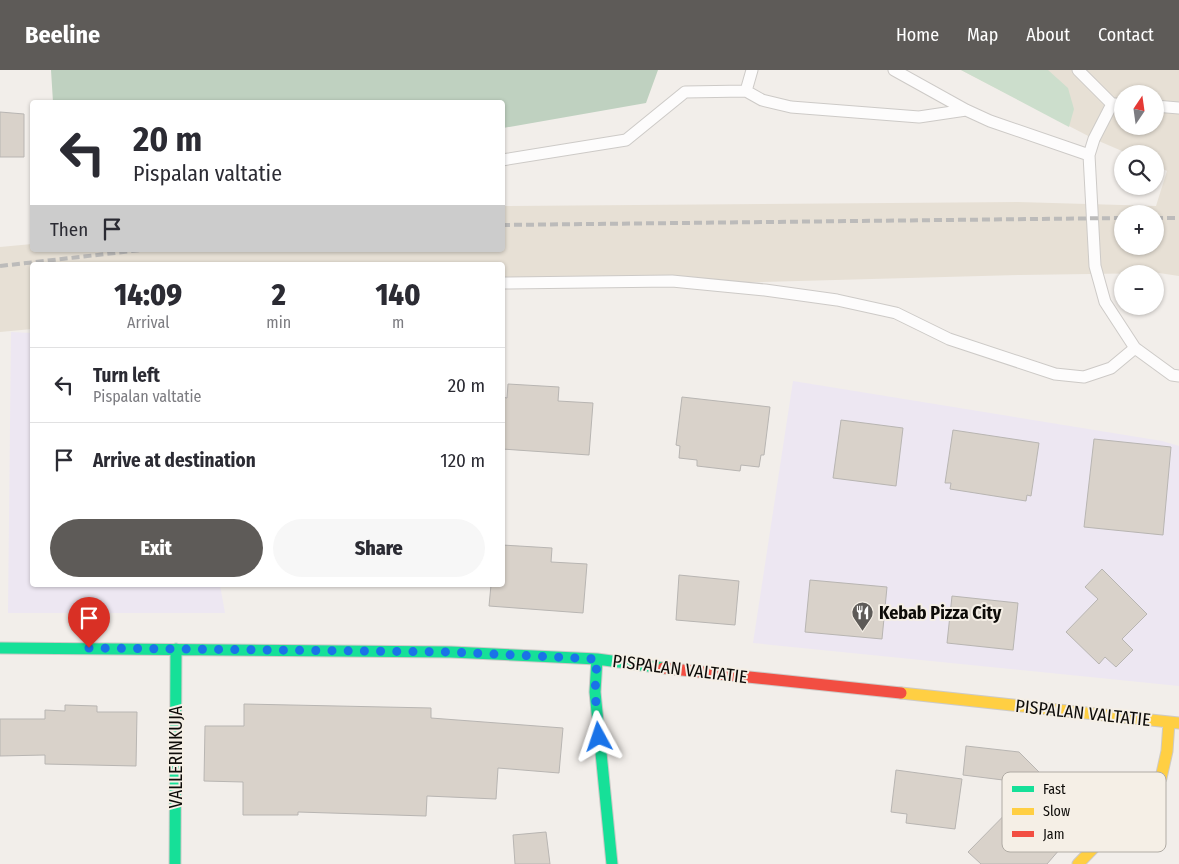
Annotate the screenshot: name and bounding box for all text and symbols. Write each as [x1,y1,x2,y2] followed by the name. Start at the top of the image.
[25,21,100,49] text: Beeline
[896,24,939,46] text: Home
[967,24,998,46] text: Map
[1026,24,1070,46] text: About
[1098,24,1154,46] text: Contact
[1114,85,1164,135] north arrow
[1114,85,1164,315] map controls
[133,118,202,160] text: 20 m
[50,120,115,185] icon: left
[1114,145,1164,195] button: search
[133,160,282,187] text: Pispalan valtatie
[1114,205,1164,255] button: +
[98,215,126,243] icon: arrive
[50,218,88,241] text: Then
[1114,265,1164,315] button: −
[114,277,182,313] text: 14:09
[272,277,286,313] text: 2
[375,277,421,313] text: 140
[127,313,169,332] text: Arrival
[266,313,291,332] text: min
[392,313,404,332] text: m
[93,364,160,387] text: Turn left
[50,371,78,399] icon: left
[448,374,485,397] text: 20 m
[93,387,201,406] text: Pispalan valtatie
[50,446,78,474] icon: arrive
[93,449,256,472] text: Arrive at destination
[440,449,485,472] text: 120 m
[50,519,263,577] button: Exit
[273,519,485,577] button: Share
[68,597,110,648] pin
[851,601,875,632] restaurant icon: Kebab Pizza City
[879,602,1002,624] place label: Kebab Pizza City
[75,604,103,632] icon: arrive
[611,650,749,688] street label: PISPALAN VALTATIE
[1014,695,1152,731] street label: PISPALAN VALTATIE
[165,705,187,808] street label: VALLERINKUJA
[572,710,624,762] position arrow
[1002,772,1166,852] legend
[1043,781,1066,798] text: Fast
[1043,803,1070,820] text: Slow
[1043,826,1064,843] text: Jam

